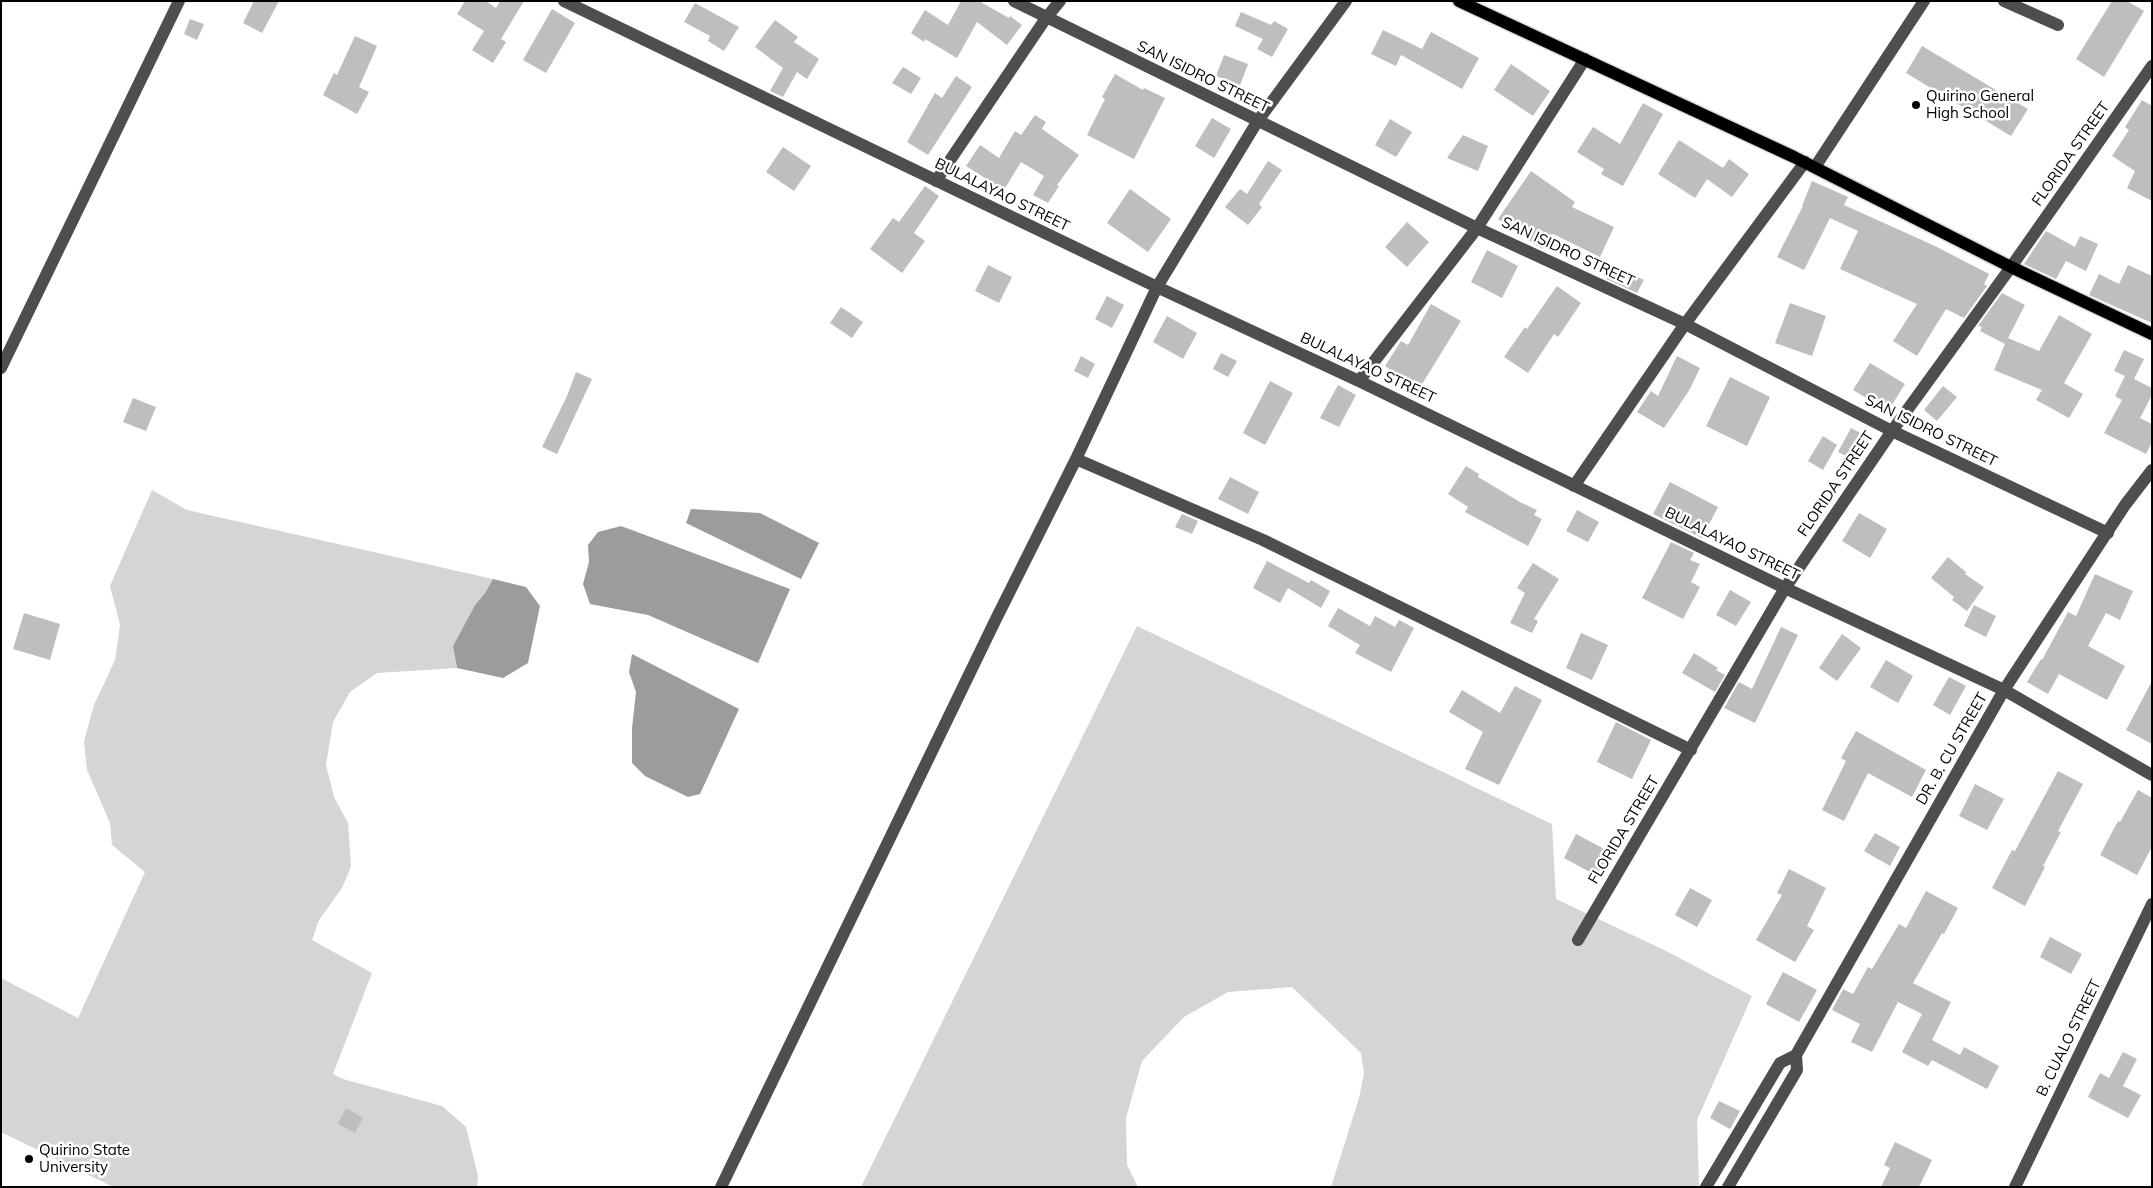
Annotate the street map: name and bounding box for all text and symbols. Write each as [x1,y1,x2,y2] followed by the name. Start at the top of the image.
[1134,37,1272,117] street label: SAN ISIDRO STREET
[1926,87,2034,122] place label: Quirino General High School
[2028,98,2114,210] street label: FLORIDA STREET
[1910,99,1922,111] marker: Quirino General High School
[932,155,1072,235] street label: BULALAYAO STREET
[1499,213,1637,291] street label: SAN ISIDRO STREET
[1297,329,1439,407] street label: BULALAYAO STREET
[1862,391,2000,471] street label: SAN ISIDRO STREET
[1794,428,1878,540] street label: FLORIDA STREET
[1662,504,1802,584] street label: BULALAYAO STREET
[1913,690,1991,808] street label: DR. B. CU STREET
[1585,773,1663,887] street label: FLORIDA STREET
[2033,977,2105,1099] street label: B. CUALO STREET
[39,1141,130,1176] place label: Quirino State University
[23,1153,35,1165] marker: Quirino State University

